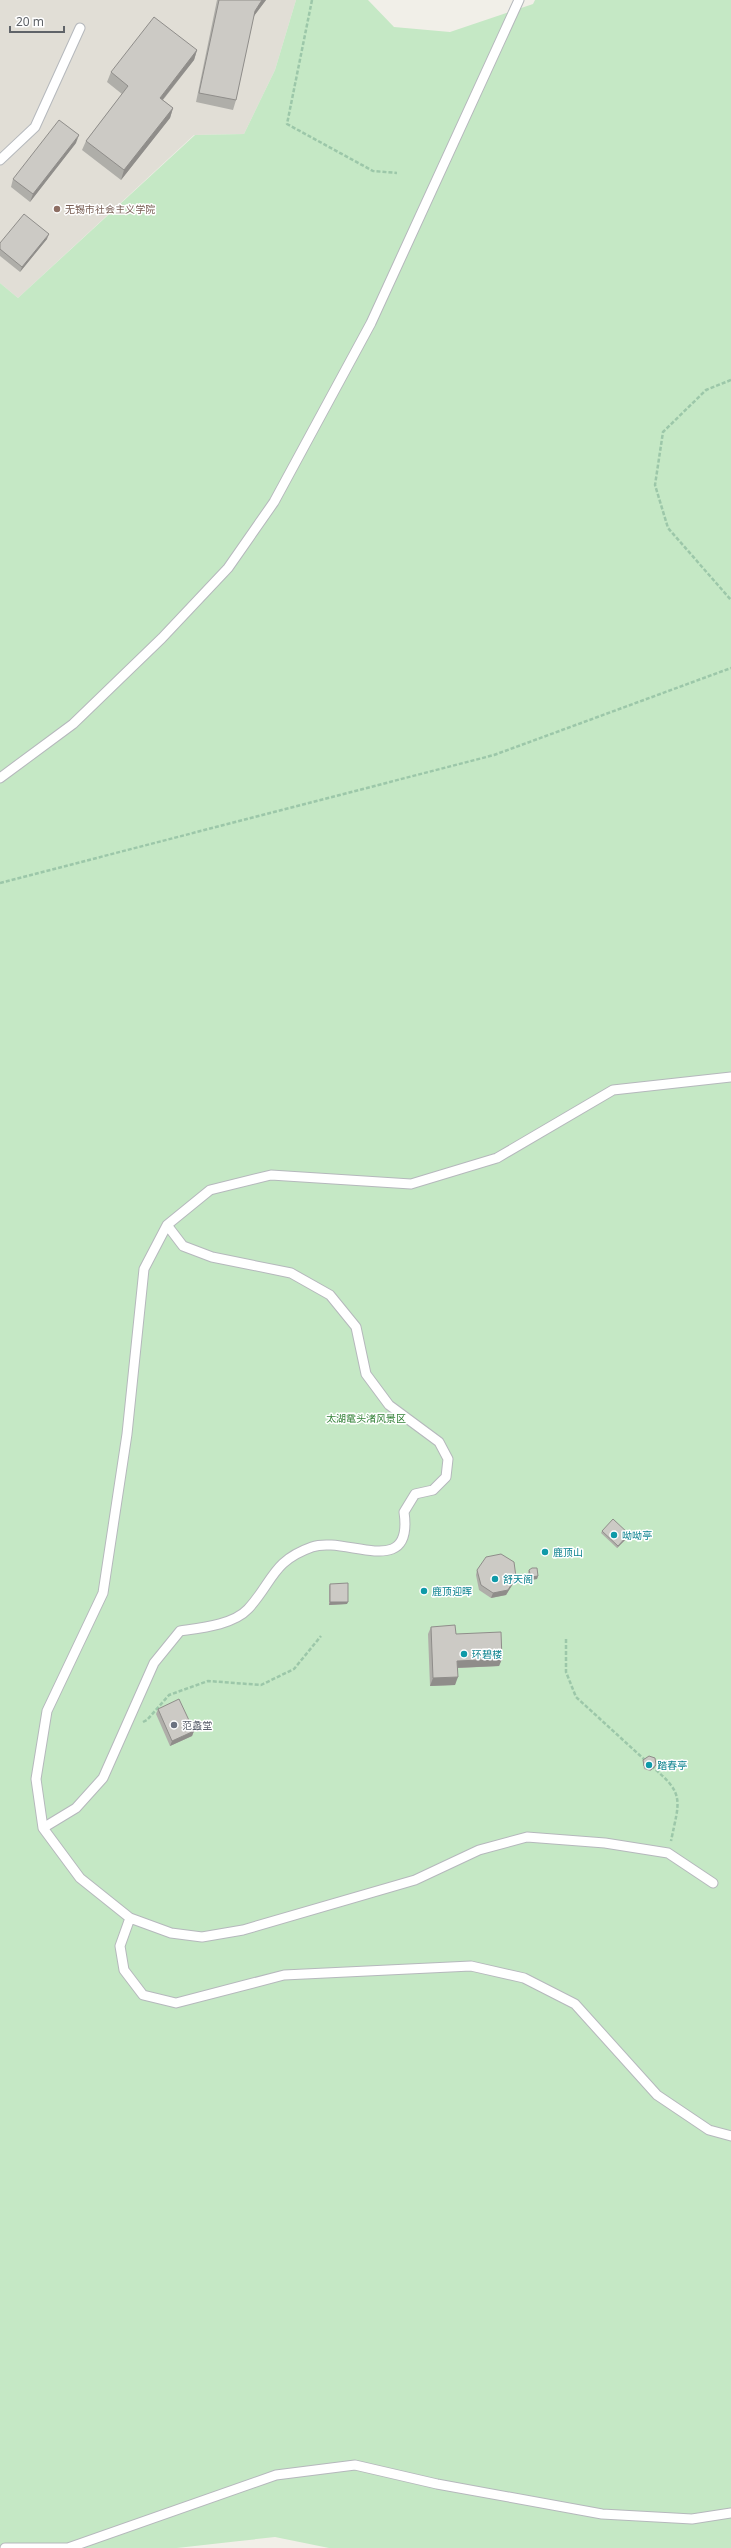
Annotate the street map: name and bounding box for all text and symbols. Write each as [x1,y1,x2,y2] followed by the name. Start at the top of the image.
[10,8,64,34] scale bar
[16,13,44,30] text: 20 m
[65,202,155,216] place label: 无锡市社会主义学院
[52,204,62,214] marker: 无锡市社会主义学院
[326,1411,406,1425] park label: 太湖鼋头渚风景区
[622,1528,652,1542] place label: 呦呦亭
[609,1530,619,1540] marker: 呦呦亭
[553,1545,583,1559] place label: 鹿顶山
[540,1547,550,1557] marker: 鹿顶山
[503,1572,533,1586] place label: 舒天阁
[490,1574,500,1584] marker: 舒天阁
[432,1584,472,1598] place label: 鹿顶迎晖
[419,1586,429,1596] marker: 鹿顶迎晖
[472,1647,502,1661] place label: 环碧楼
[459,1649,469,1659] marker: 环碧楼
[182,1718,212,1732] place label: 范蠡堂
[169,1720,179,1730] marker: 范蠡堂
[657,1758,687,1772] place label: 踏春亭
[644,1760,654,1770] marker: 踏春亭

